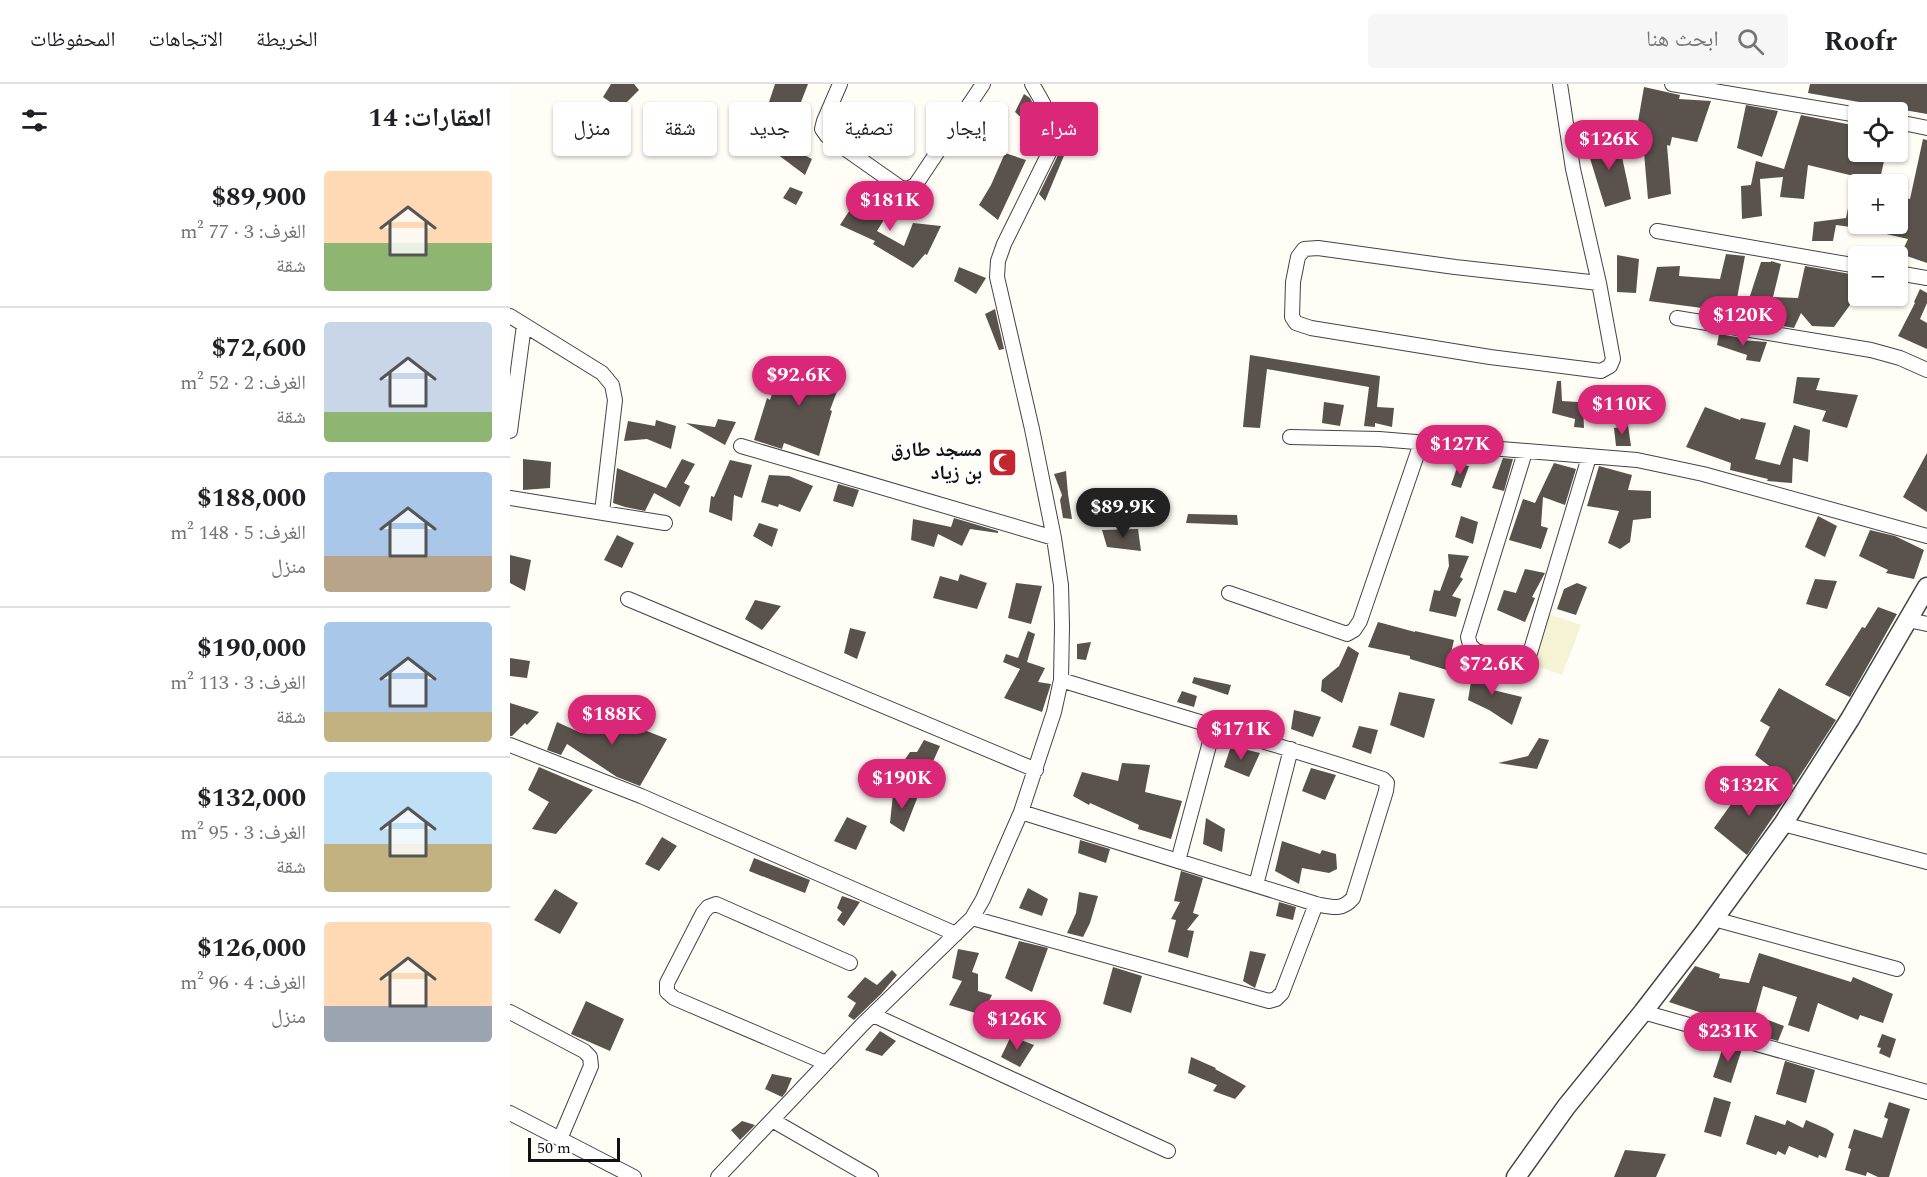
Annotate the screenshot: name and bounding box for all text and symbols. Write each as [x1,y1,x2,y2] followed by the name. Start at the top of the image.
[1368,14,1788,68] search box
[1824,20,1897,63] text: Roofr
[1646,23,1719,56] text: ابحث هنا
[30,24,115,56] text: المحفوظات
[148,24,223,56] text: الاتجاهات
[256,24,318,56] text: الخريطة
[1734,25,1767,58] icon: search
[368,98,492,138] text: العقارات: 14
[553,102,631,156] chip: منزل
[643,102,717,156] chip: شقة
[729,102,811,156] chip: جديد
[823,102,914,156] chip: تصفية
[926,102,1008,156] chip: إيجار
[1020,102,1098,156] chip: شراء
[1848,102,1908,306] map controls
[1848,102,1908,162] button: locate
[18,104,51,137] icon: filters
[1567,120,1651,171] pin: $126K
[1579,124,1639,154] text: $126K
[1848,174,1908,234] button: +
[212,177,306,217] text: $89,900
[848,181,932,232] pin: $181K
[860,185,920,215] text: $181K
[372,195,444,267] icon: home
[180,217,306,247] text: الغرف: 3 · 77 m²
[1848,246,1908,306] button: −
[276,251,306,281] text: شقة
[1701,296,1785,347] pin: $120K
[1713,300,1773,330] text: $120K
[212,328,306,368] text: $72,600
[372,346,444,418] icon: home
[750,356,848,407] pin: $92.6K
[766,360,832,390] text: $92.6K
[180,368,306,398] text: الغرف: 2 · 52 m²
[1580,385,1664,436] pin: $110K
[1592,389,1652,419] text: $110K
[276,402,306,432] text: شقة
[1418,425,1502,476] pin: $127K
[1430,429,1490,459] text: $127K
[891,435,982,488] place label: مسجد طارق بن زياد
[987,446,1019,478] mosque icon: مسجد طارق بن زياد
[197,478,306,518] text: $188,000
[1074,488,1172,539] pin: $89.9K
[1090,492,1156,522] text: $89.9K
[372,496,444,568] icon: home
[170,518,306,548] text: الغرف: 5 · 148 m²
[271,552,306,582] text: منزل
[197,628,306,668] text: $190,000
[1443,645,1541,696] pin: $72.6K
[372,646,444,718] icon: home
[1459,649,1525,679] text: $72.6K
[170,668,306,698] text: الغرف: 3 · 113 m²
[570,695,654,746] pin: $188K
[582,699,642,729] text: $188K
[276,702,306,732] text: شقة
[1199,710,1283,761] pin: $171K
[1211,714,1271,744] text: $171K
[860,759,944,810] pin: $190K
[872,763,932,793] text: $190K
[1707,766,1791,817] pin: $132K
[1719,770,1779,800] text: $132K
[197,778,306,818] text: $132,000
[372,796,444,868] icon: home
[180,818,306,848] text: الغرف: 3 · 95 m²
[276,852,306,882] text: شقة
[197,928,306,968] text: $126,000
[372,946,444,1018] icon: home
[180,968,306,998] text: الغرف: 4 · 96 m²
[975,1000,1059,1051] pin: $126K
[271,1002,306,1032] text: منزل
[987,1004,1047,1034] text: $126K
[1686,1012,1770,1063] pin: $231K
[1698,1016,1758,1046] text: $231K
[528,1135,620,1162] scale bar
[537,1136,571,1160] text: 50 m

